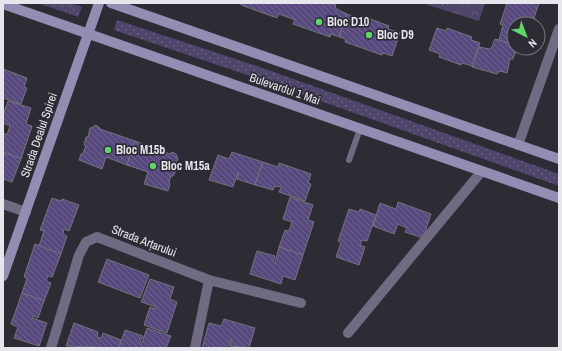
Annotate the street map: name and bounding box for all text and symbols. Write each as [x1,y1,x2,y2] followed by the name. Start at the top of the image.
[327,14,370,30] place label: Bloc D10
[506,16,546,56] north arrow
[314,17,324,27] marker: Bloc D10
[377,27,414,43] place label: Bloc D9
[364,30,374,40] marker: Bloc D9
[526,36,540,51] text: N
[247,69,323,109] street label: Bulevardul 1 Mai
[17,91,61,179] street label: Strada Dealul Spirei
[116,142,165,158] place label: Bloc M15b
[103,145,113,155] marker: Bloc M15b
[161,158,210,174] place label: Bloc M15a
[148,161,158,171] marker: Bloc M15a
[109,221,179,261] street label: Strada Arțarului

